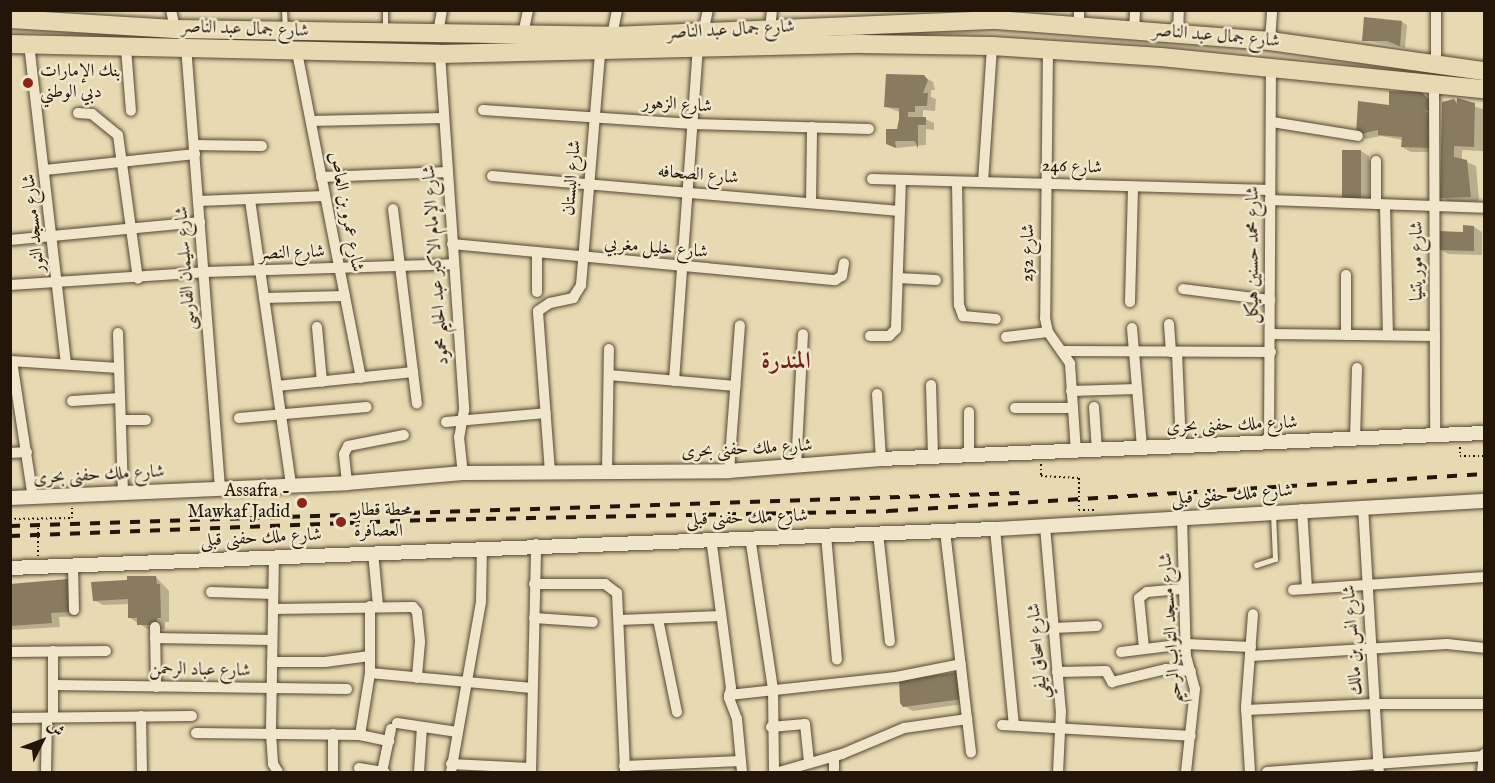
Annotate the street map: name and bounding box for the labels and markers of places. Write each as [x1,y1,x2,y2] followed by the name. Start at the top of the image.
[40,62,121,104] place label: بنك الإمارات دبي الوطني
[21,76,35,90] marker: بنك الإمارات دبي الوطني
[187,482,290,524] place label: Assafra - Mawkaf Jadid
[295,496,309,510] marker: Assafra - Mawkaf Jadid
[354,501,412,544] place label: محطة قطار العصافرة
[332,513,350,531] marker: محطة قطار العصافرة

